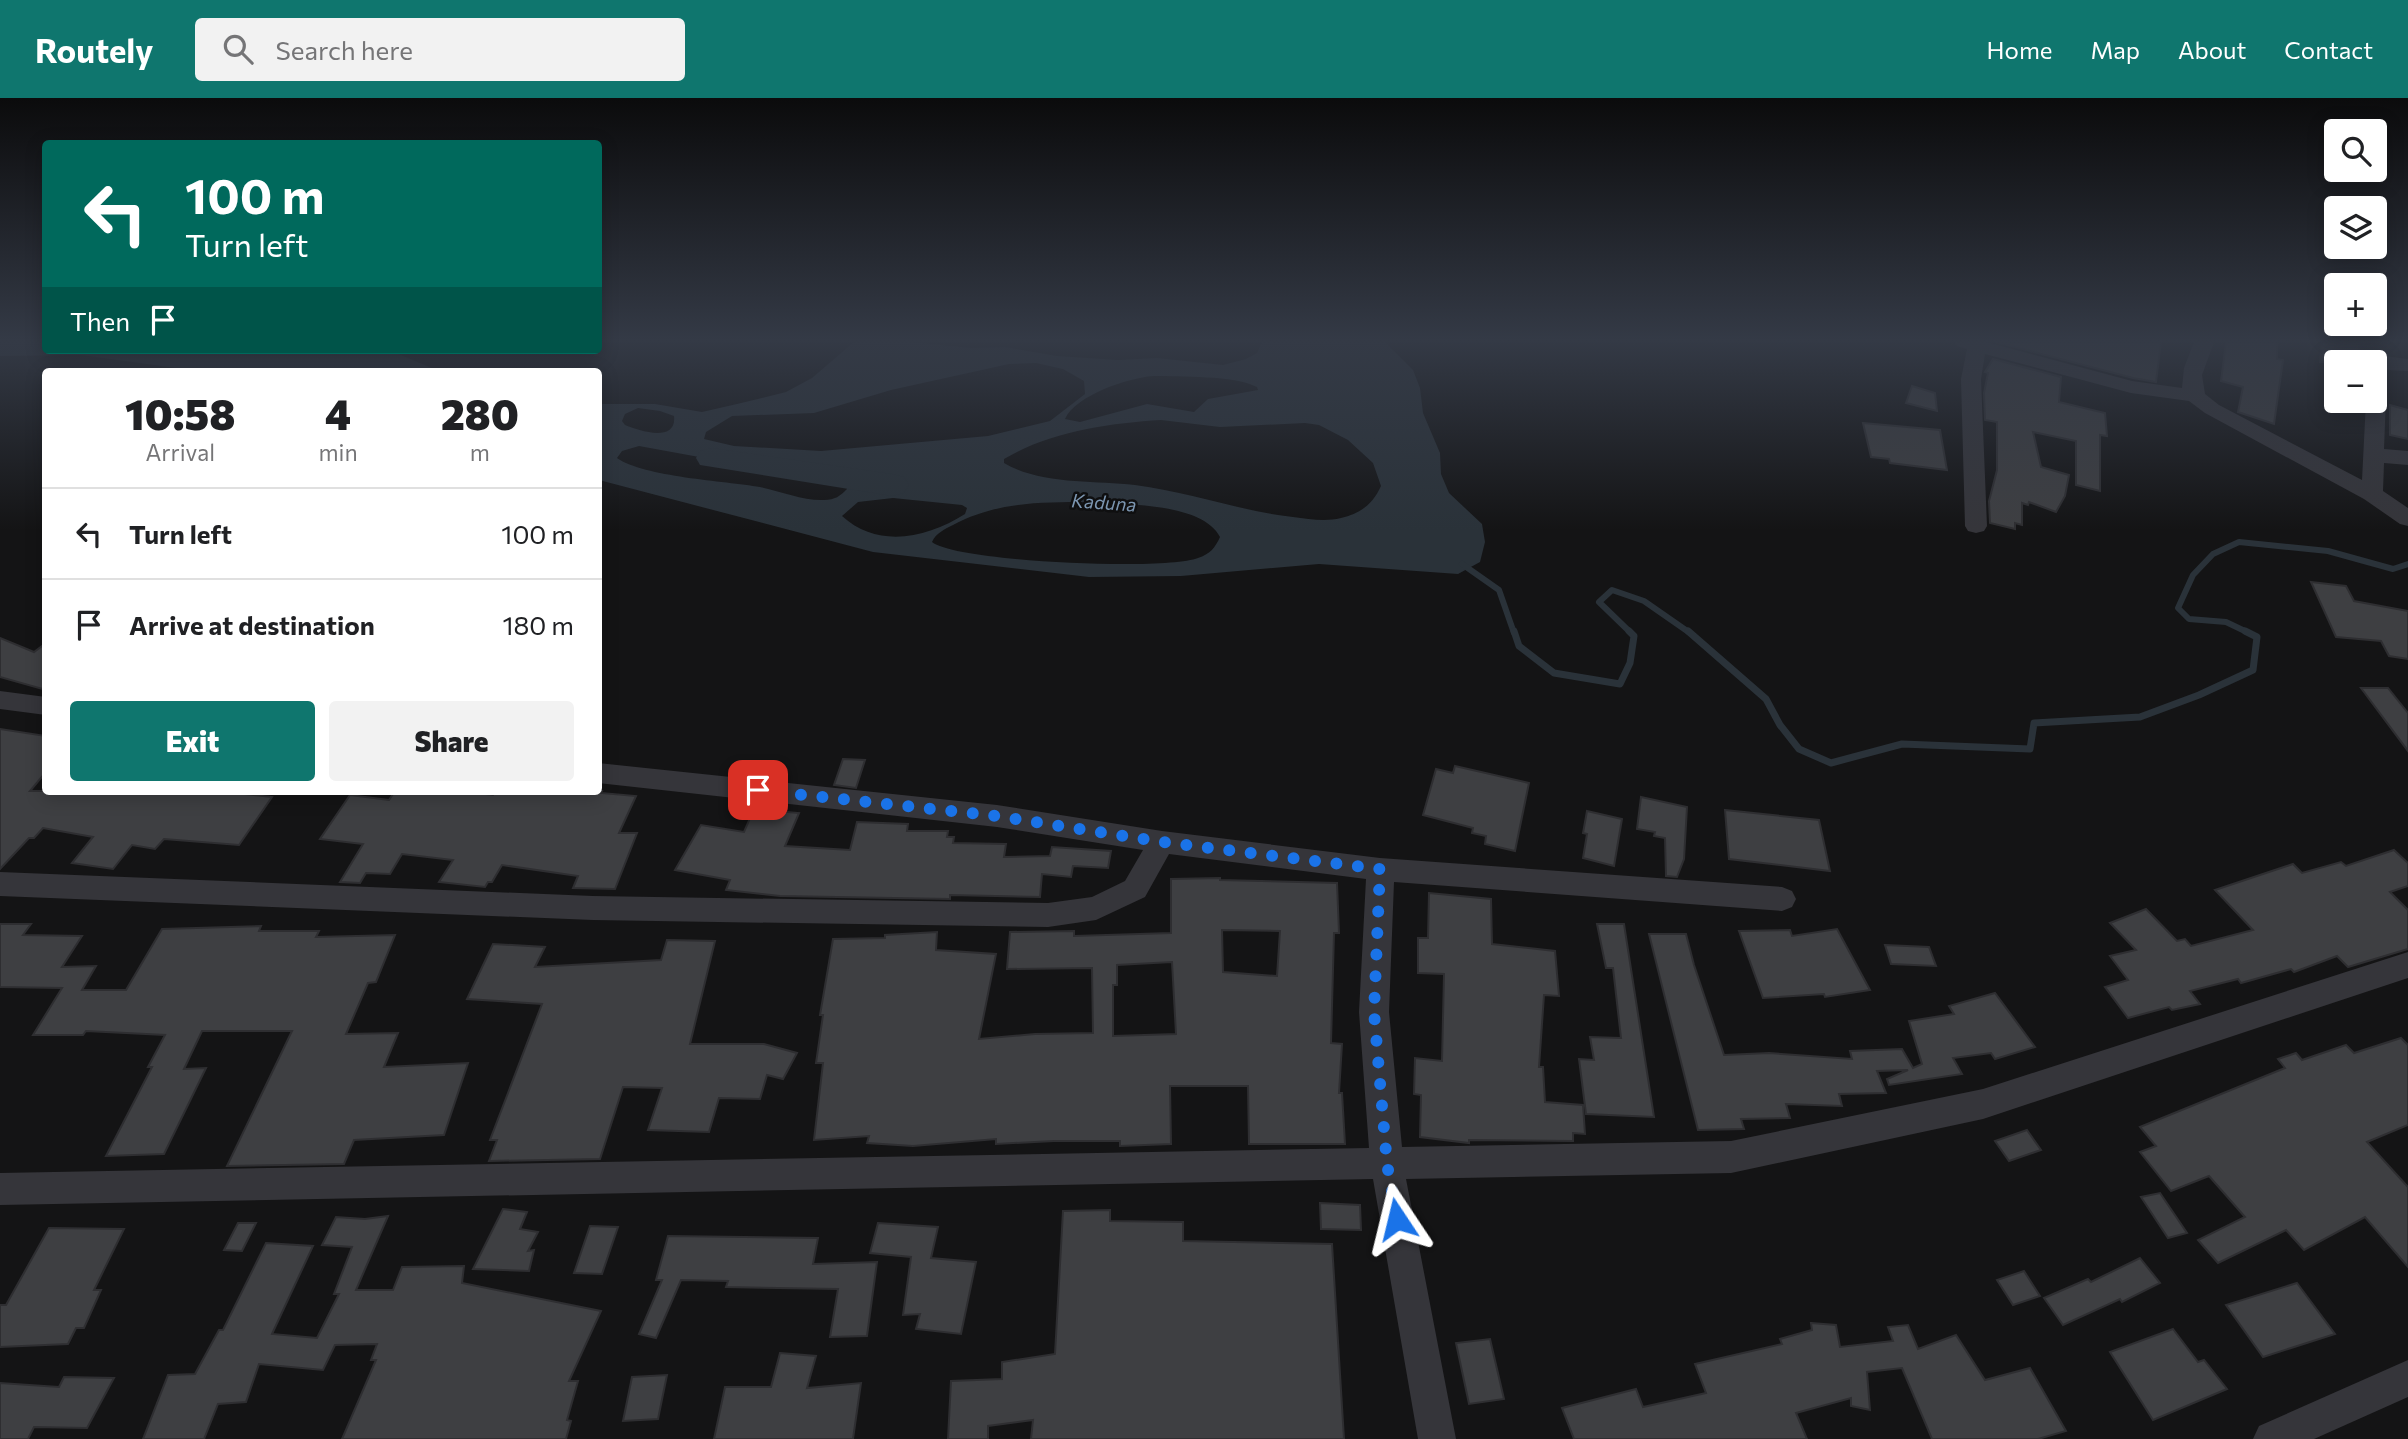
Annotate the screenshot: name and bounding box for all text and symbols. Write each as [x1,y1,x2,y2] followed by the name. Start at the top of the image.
[195,18,685,81] search box
[35,29,153,70] text: Routely
[219,30,257,68] icon: search
[275,34,413,65] text: Search here
[1987,35,2053,64] text: Home
[2091,35,2140,64] text: Map
[2178,35,2246,64] text: About
[2284,35,2373,64] text: Contact
[2324,119,2387,413] map controls
[2324,119,2387,182] button: search
[185,164,324,224] text: 100 m
[70,168,161,259] icon: left
[2324,196,2387,259] button: layers
[185,224,309,264] text: Turn left
[2324,273,2387,336] button: +
[144,301,182,339] icon: arrive
[70,305,130,336] text: Then
[2324,350,2387,413] button: −
[125,387,236,439] text: 10:58
[325,387,351,439] text: 4
[441,387,519,439] text: 280
[145,438,215,466] text: Arrival
[318,438,358,466] text: min
[470,438,490,466] text: m
[1071,488,1137,516] water label: Kaduna
[70,515,108,553] icon: left
[129,518,232,549] text: Turn left
[501,518,574,549] text: 100 m
[70,606,108,644] icon: arrive
[129,609,375,640] text: Arrive at destination
[502,609,574,640] text: 180 m
[70,701,315,781] button: Exit
[329,701,574,781] button: Share
[728,760,788,820] pin
[739,771,777,809] icon: arrive
[1360,1182,1434,1256] position arrow

